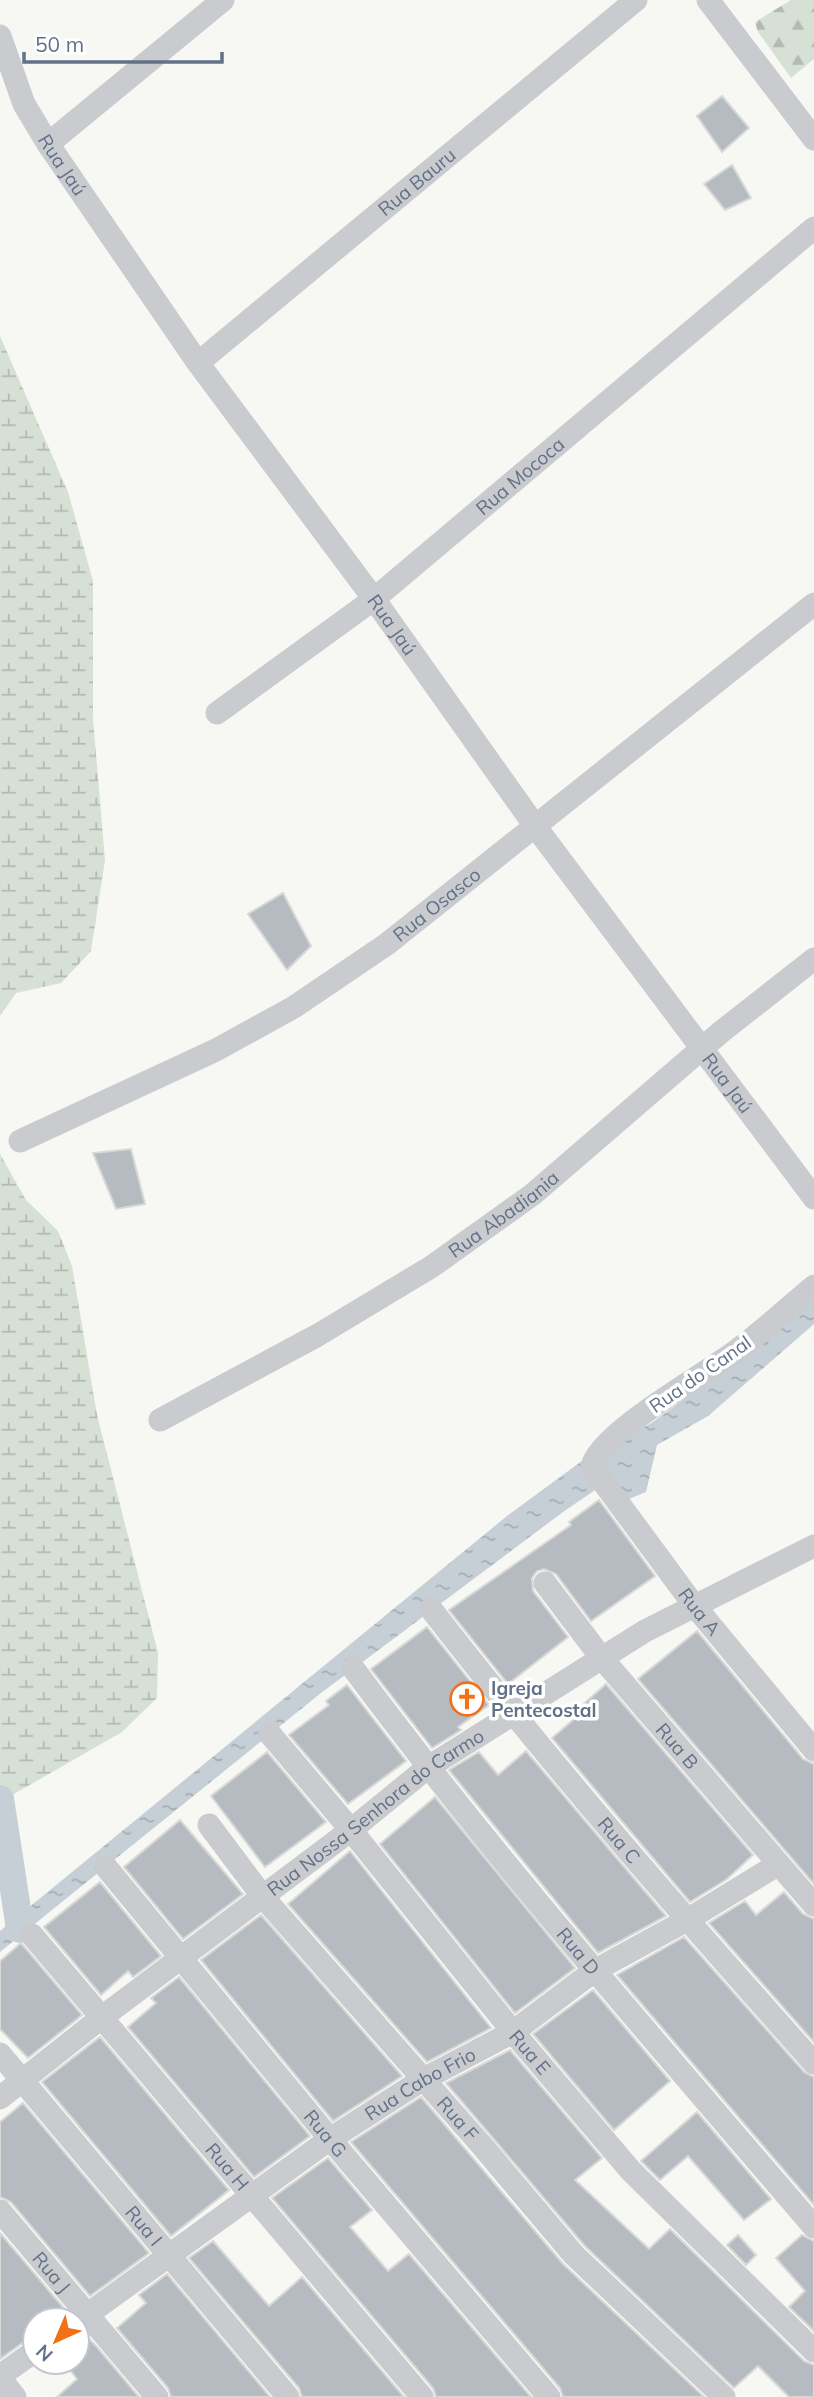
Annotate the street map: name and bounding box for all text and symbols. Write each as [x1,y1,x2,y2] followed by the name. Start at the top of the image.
[24,21,222,65] scale bar
[35,31,84,57] text: 50 m
[33,130,92,200] street label: Rua Jaú
[373,143,460,221] street label: Rua Bauru
[471,432,569,520] street label: Rua Mococa
[362,589,422,660] street label: Rua Jaú
[388,862,485,947] street label: Rua Osasco
[697,1048,758,1118] street label: Rua Jaú
[443,1165,564,1263] street label: Rua Abadiania
[644,1330,756,1418] street label: Rua do Canal
[673,1583,726,1640] street label: Rua A
[491,1676,597,1722] place label: Igreja Pentecostal
[448,1680,486,1718] church icon: Igreja Pentecostal
[651,1718,704,1774] street label: Rua B
[262,1723,488,1901] street label: Rua Nossa Senhora do Carmo
[593,1812,646,1868] street label: Rua C
[552,1922,605,1980] street label: Rua D
[504,2025,556,2080] street label: Rua E
[360,2042,480,2126] street label: Rua Cabo Frio
[432,2091,484,2146] street label: Rua F
[299,2105,352,2162] street label: Rua G
[201,2138,254,2195] street label: Rua H
[120,2200,168,2251] street label: Rua I
[27,2247,76,2298] street label: Rua J
[21,2306,91,2376] north arrow
[31,2340,58,2367] text: N

